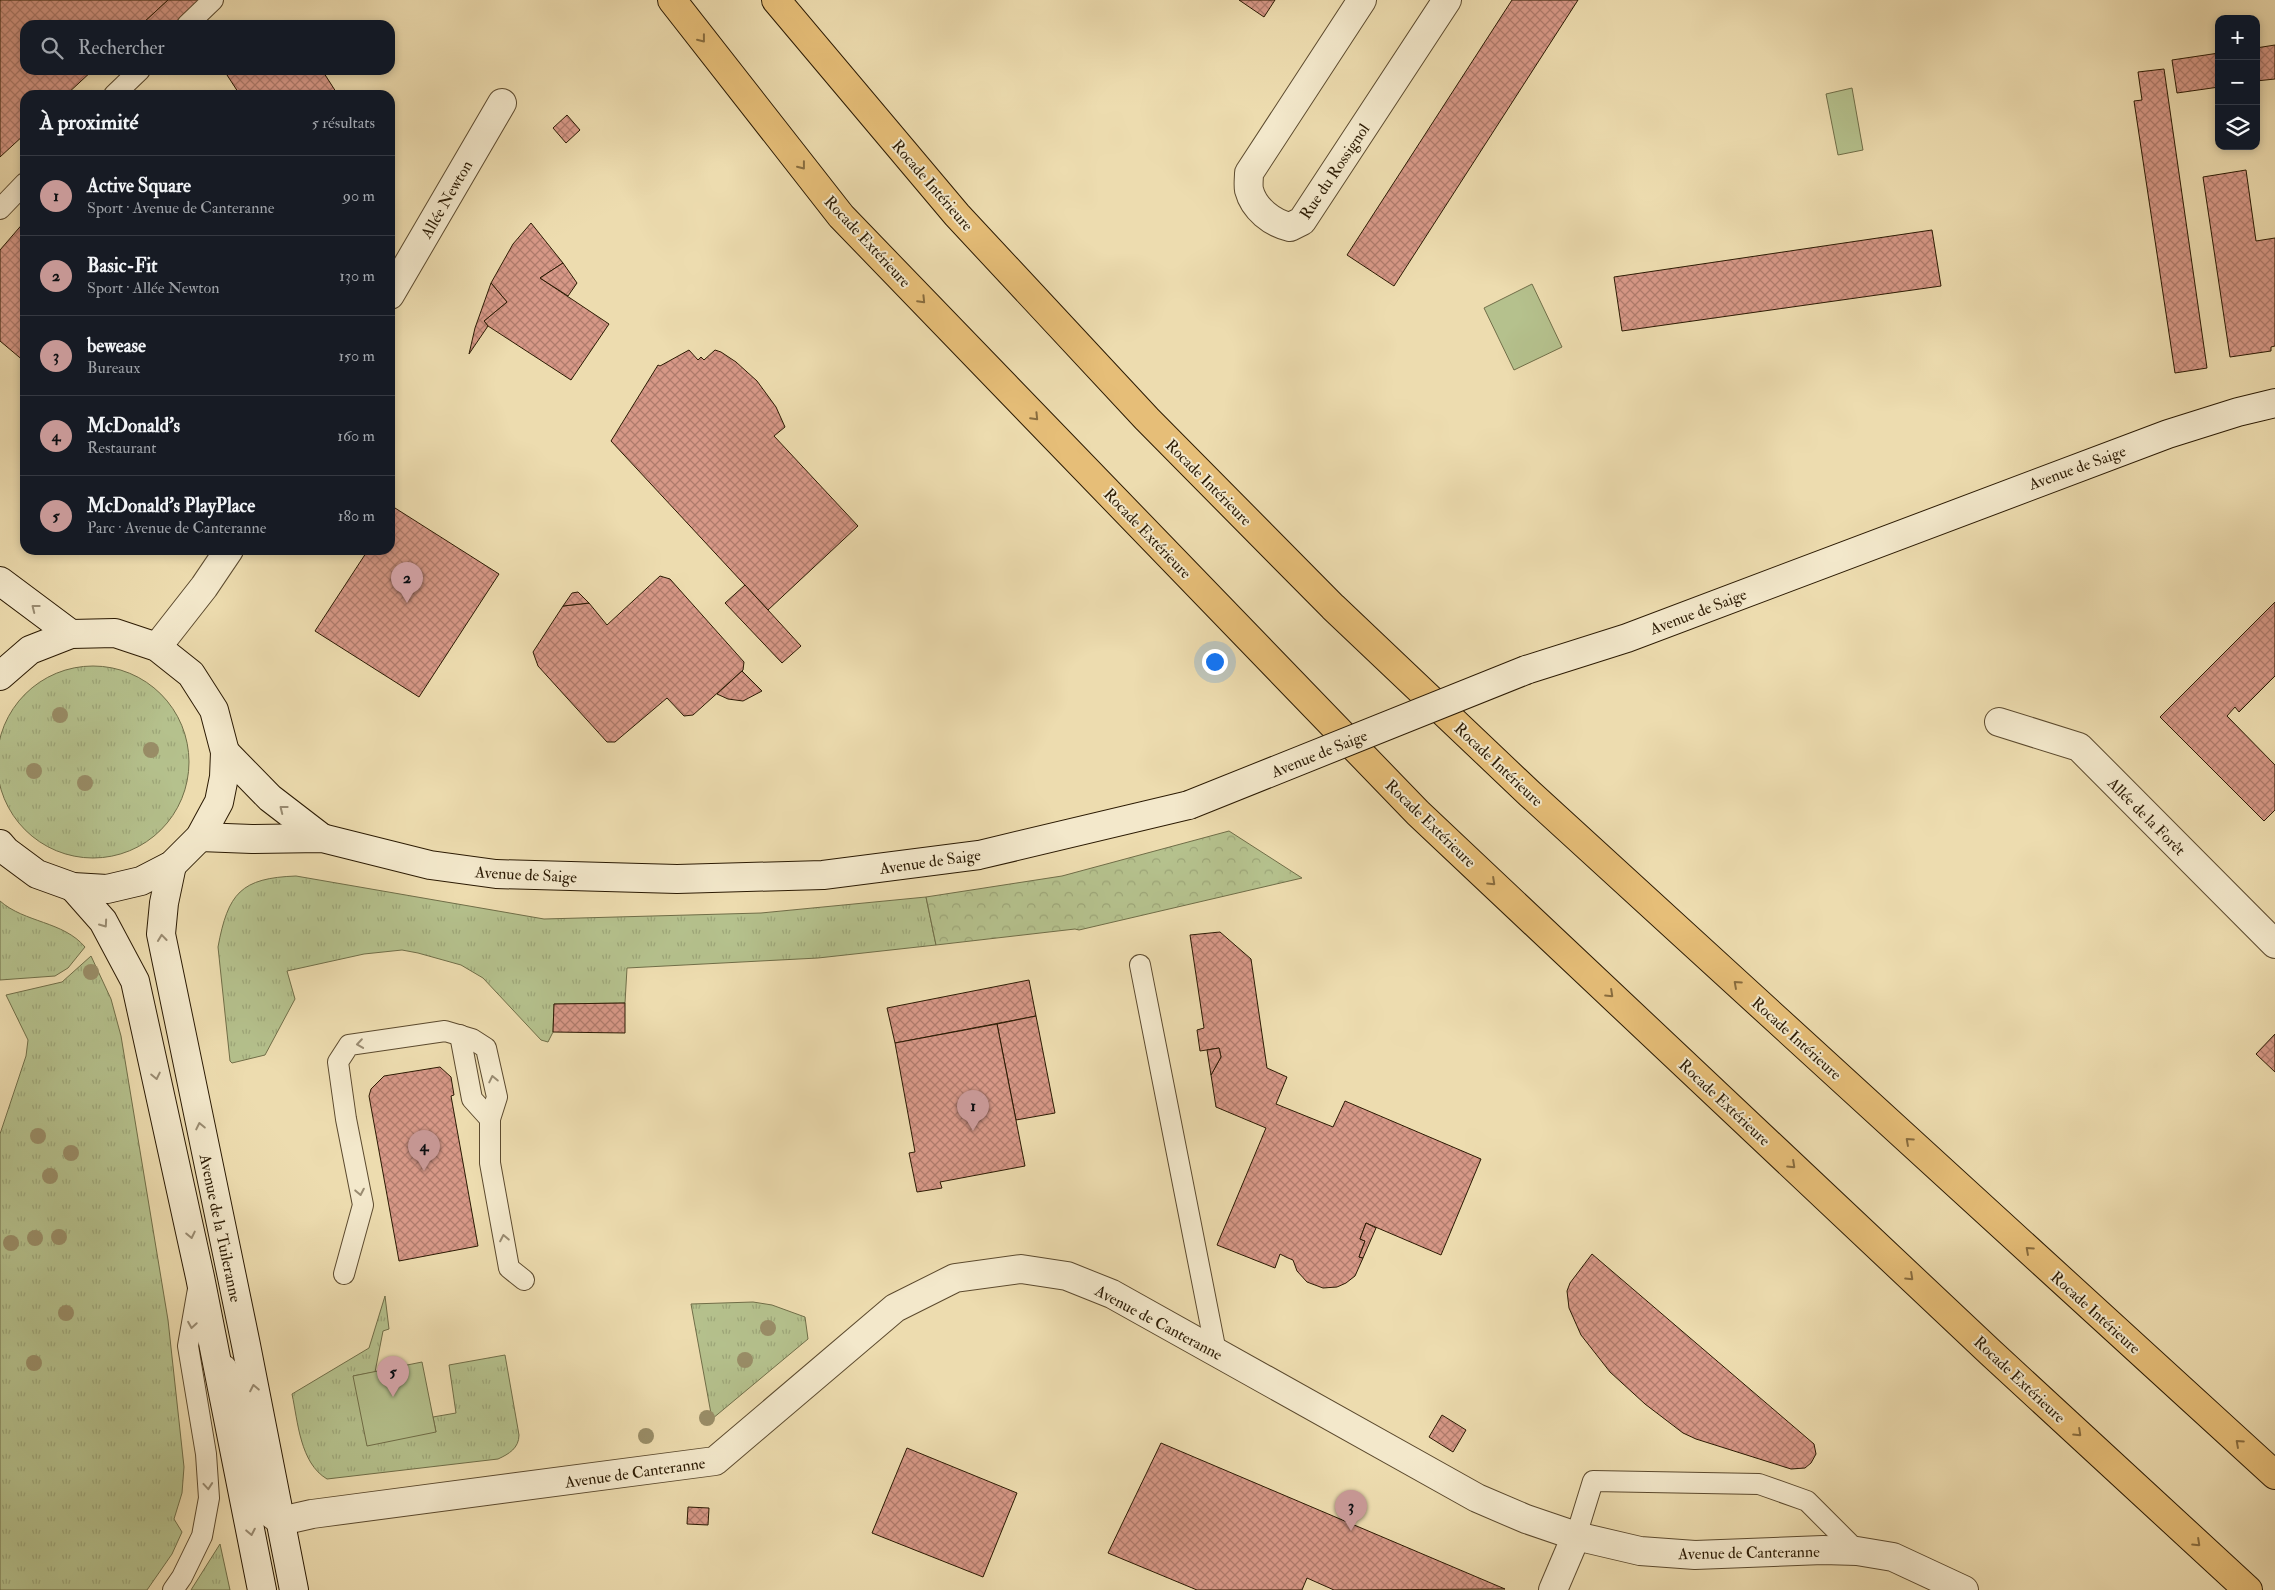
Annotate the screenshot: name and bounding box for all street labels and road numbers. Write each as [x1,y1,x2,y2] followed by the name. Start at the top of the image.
[1295,120,1374,223] street label: Rue du Rossignol
[887,136,977,236] street label: Rocade Intérieure
[416,157,477,243] street label: Allée Newton
[820,192,915,292] street label: Rocade Extérieure
[1161,435,1256,530] street label: Rocade Intérieure
[2025,441,2129,495] street label: Avenue de Saige
[1099,484,1196,583] street label: Rocade Extérieure
[1646,584,1750,640] street label: Avenue de Saige
[1450,718,1547,811] street label: Rocade Intérieure
[1267,725,1371,783] street label: Avenue de Saige
[2102,773,2189,860] street label: Allée de la Forêt
[1381,775,1480,872] street label: Rocade Extérieure
[877,845,982,879] street label: Avenue de Saige
[474,862,578,888] street label: Avenue de Saige
[1747,993,1846,1085] street label: Rocade Intérieure
[1674,1055,1775,1151] street label: Rocade Extérieure
[194,1151,246,1304] street label: Avenue de la Tuileranne
[2046,1267,2145,1359] street label: Rocade Intérieure
[1090,1280,1226,1365] street label: Avenue de Canteranne
[1969,1332,2070,1428] street label: Rocade Extérieure
[563,1453,707,1493] street label: Avenue de Canteranne
[1677,1542,1820,1564] street label: Avenue de Canteranne

